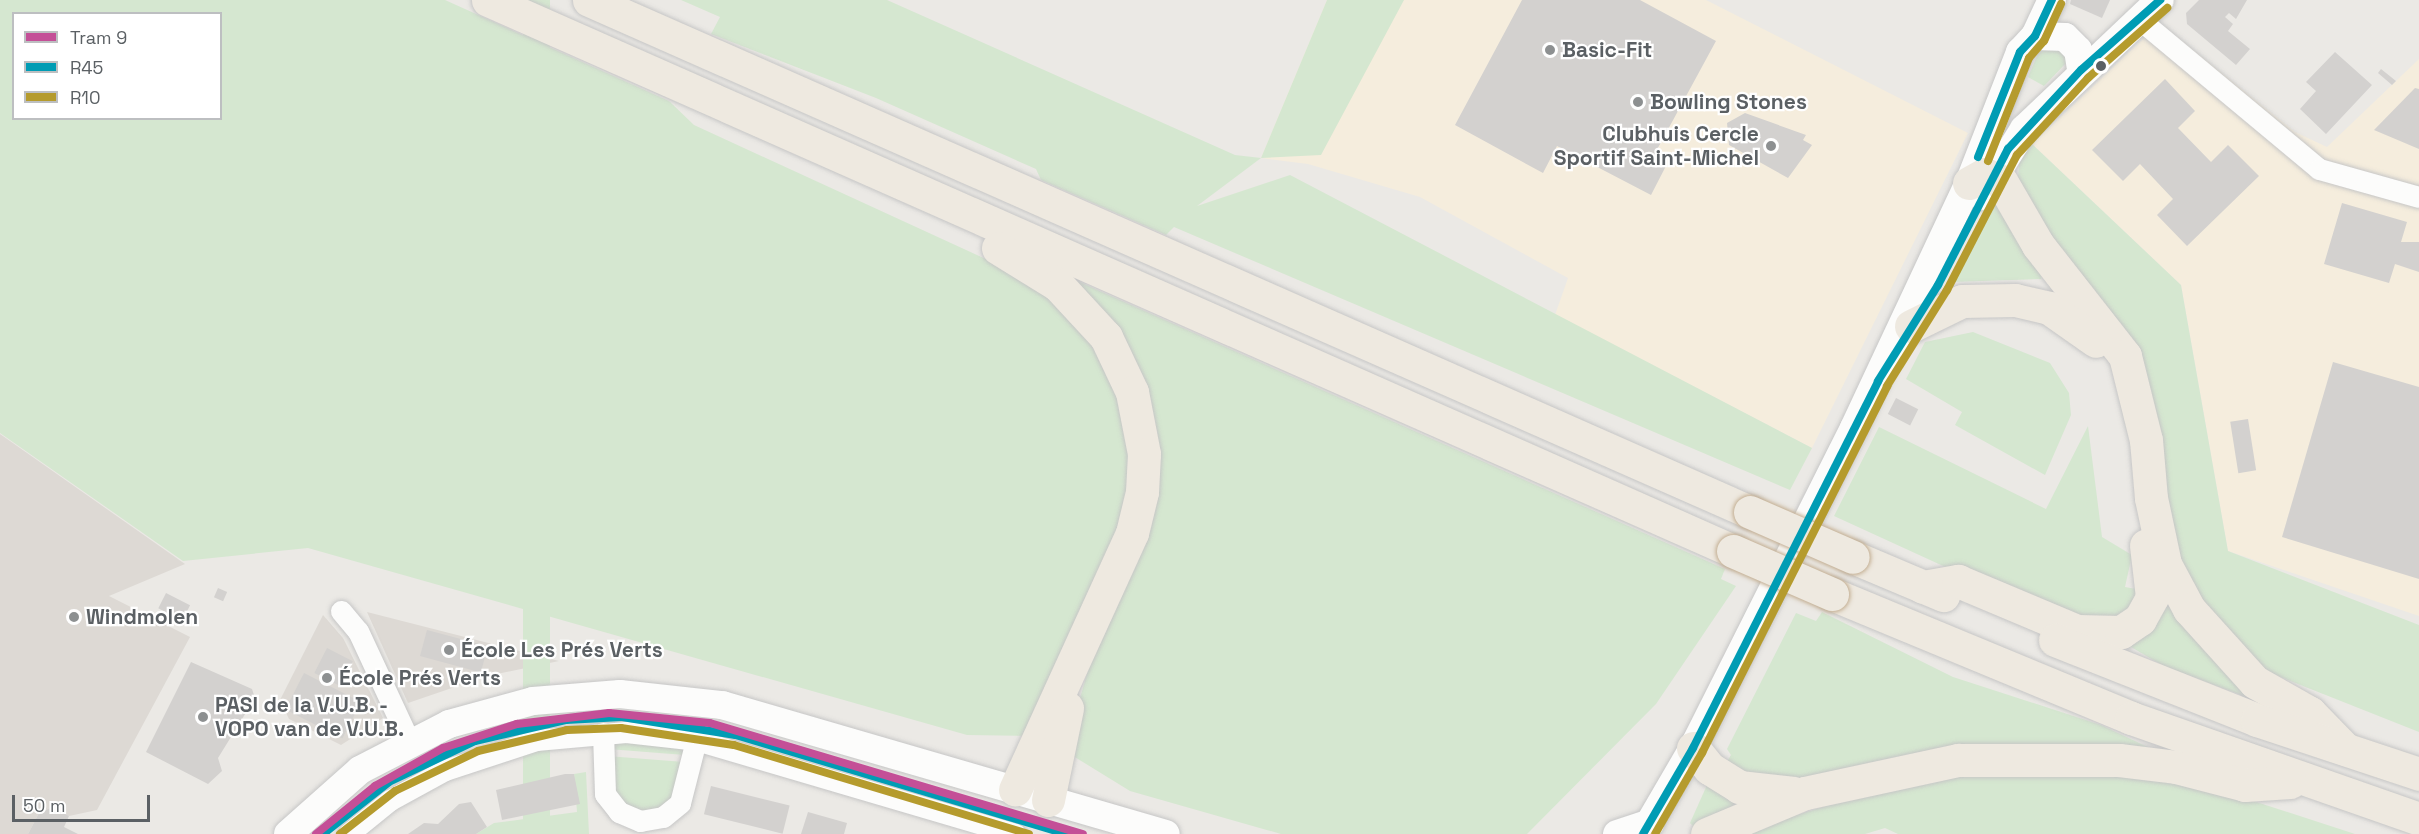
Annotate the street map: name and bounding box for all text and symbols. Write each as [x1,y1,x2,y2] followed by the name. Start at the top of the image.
[12,12,222,120] legend
[70,26,127,49] text: Tram 9
[1562,37,1652,63] place label: Basic-Fit
[1543,43,1557,57] marker: Basic-Fit
[70,56,103,79] text: R45
[2095,60,2107,72] unlabelled marker
[70,86,100,109] text: R10
[1650,89,1807,115] place label: Bowling Stones
[1631,95,1645,109] marker: Bowling Stones
[1554,121,1759,171] place label: Clubhuis Cercle Sportif Saint-Michel
[1764,139,1778,153] marker: Clubhuis Cercle Sportif Saint-Michel
[86,604,198,630] place label: Windmolen
[67,610,81,624] marker: Windmolen
[461,637,663,663] place label: École Les Prés Verts
[442,643,456,657] marker: École Les Prés Verts
[339,665,501,691] place label: École Prés Verts
[320,671,334,685] marker: École Prés Verts
[215,692,404,742] place label: PASI de la V.U.B. - VOPO van de V.U.B.
[196,710,210,724] marker: PASI de la V.U.B. - VOPO van de V.U.B.
[15,783,153,821] scale bar
[23,794,65,817] text: 50 m

